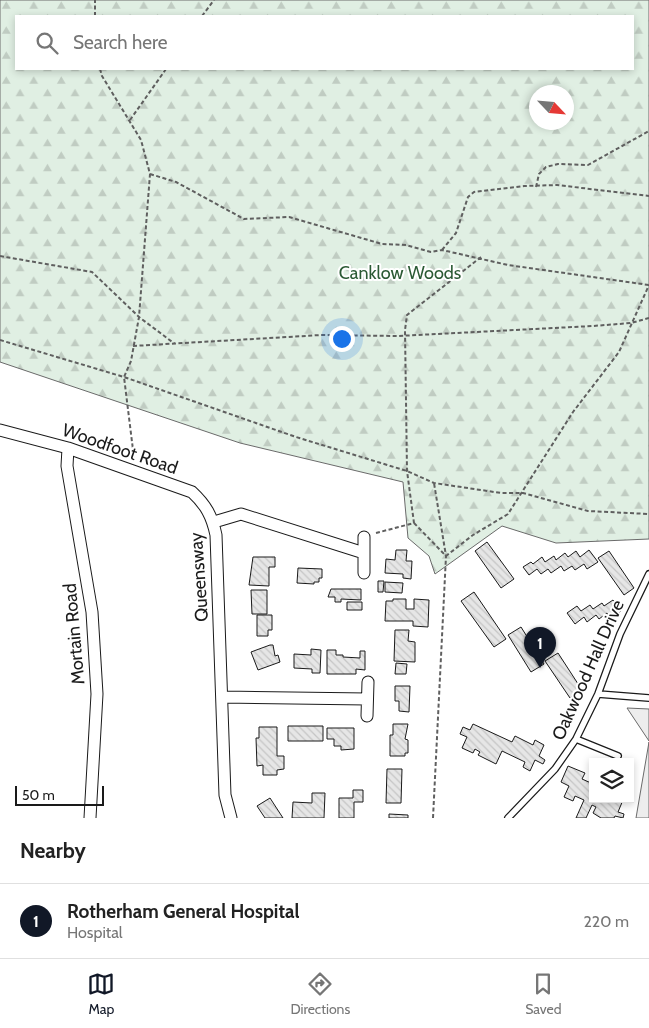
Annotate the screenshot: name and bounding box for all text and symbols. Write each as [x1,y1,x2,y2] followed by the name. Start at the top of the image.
[15,15,634,70] search box
[33,29,61,57] icon: search
[73,31,167,54] text: Search here
[529,85,574,130] north arrow
[339,262,461,284] park label: Canklow Woods
[329,326,355,352] your location
[59,419,181,479] street label: Woodfoot Road
[185,532,213,622] street label: Queensway
[59,582,89,686] street label: Mortain Road
[547,596,629,744] street label: Oakwood Hall Drive
[524,627,556,668] pin: 1
[589,758,634,803] map controls
[589,758,634,803] button: layers
[15,783,104,806] scale bar
[22,786,55,804] text: 50 m
[20,838,86,863] text: Nearby
[67,900,299,923] text: Rotherham General Hospital
[33,912,39,931] text: 1
[583,912,629,931] text: 220 m
[67,923,123,942] text: Hospital
[87,970,115,1018] tab: Map
[290,970,350,1018] tab: Directions
[525,970,562,1018] tab: Saved

